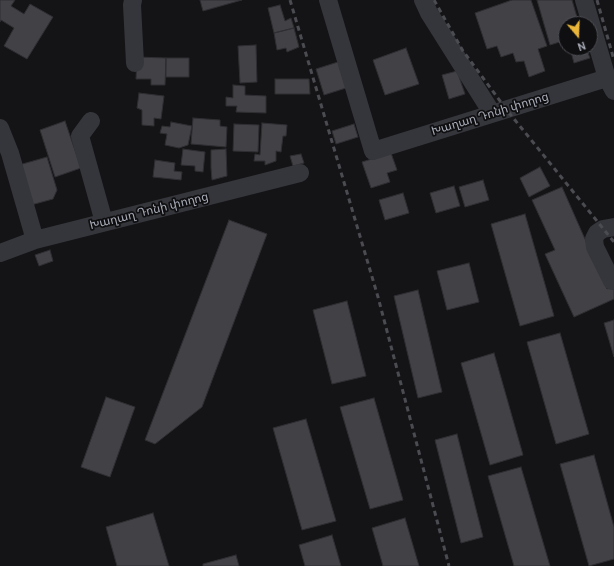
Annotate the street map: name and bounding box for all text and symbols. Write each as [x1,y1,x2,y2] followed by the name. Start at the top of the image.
[558,16,598,56] north arrow
[576,39,588,54] text: N
[430,89,550,139] street label: Խաղաղ Դոնի փողոց
[88,189,210,233] street label: Խաղաղ Դոնի փողոց

